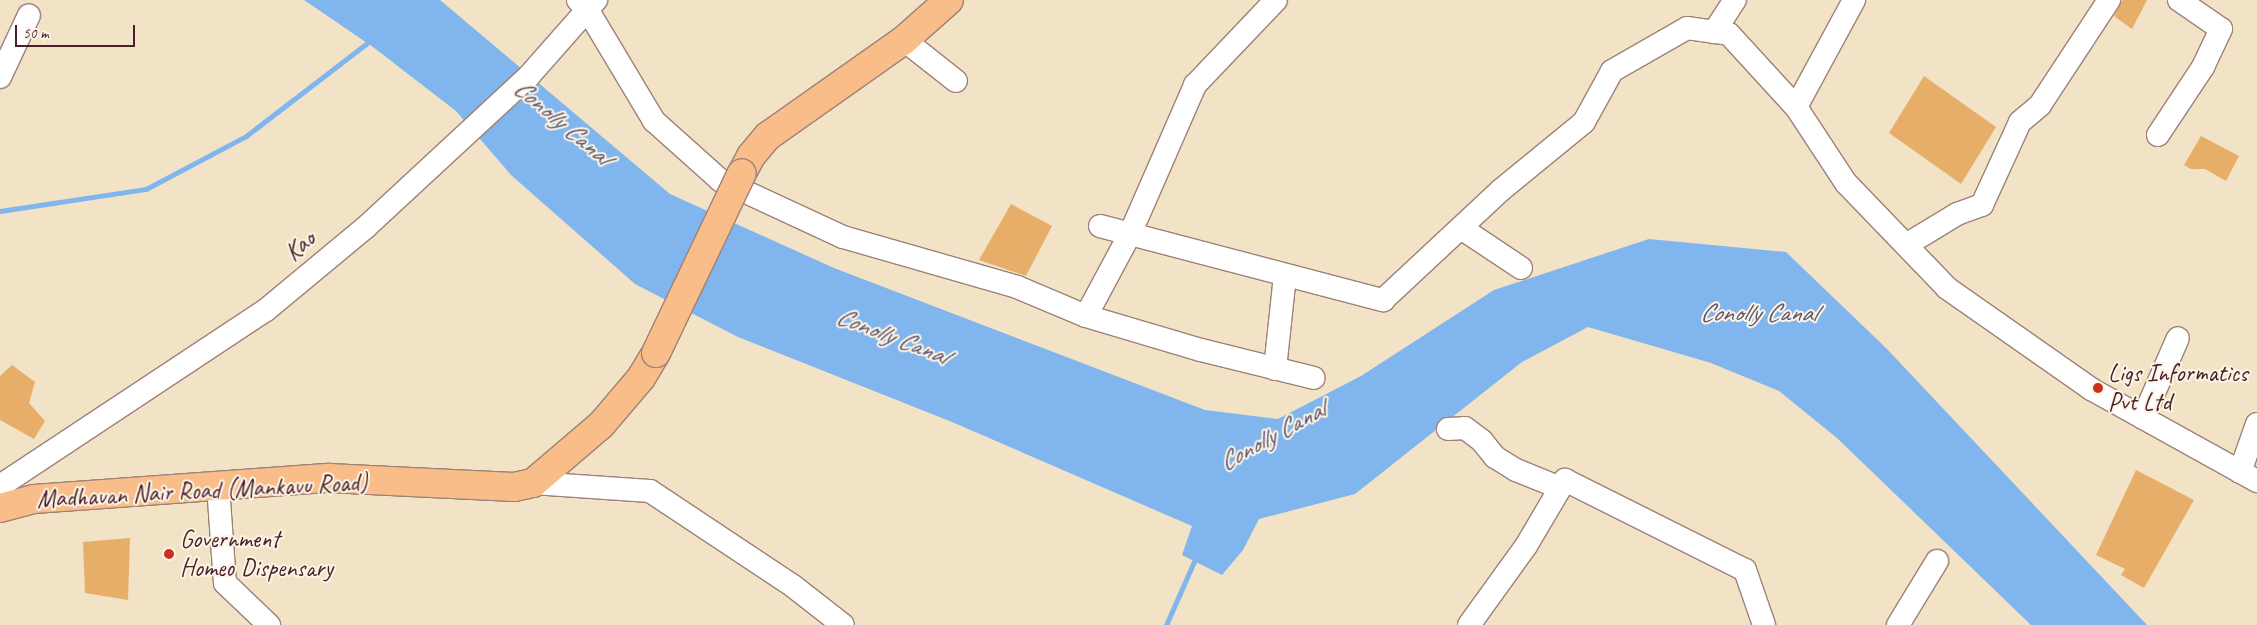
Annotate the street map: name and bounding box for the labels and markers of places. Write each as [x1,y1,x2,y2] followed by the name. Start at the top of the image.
[2108,359,2248,418] place label: Ligs Informatics Pvt Ltd
[2092,382,2104,394] marker: Ligs Informatics Pvt Ltd
[180,525,333,584] place label: Government Homeo Dispensary
[162,547,176,561] marker: Government Homeo Dispensary

